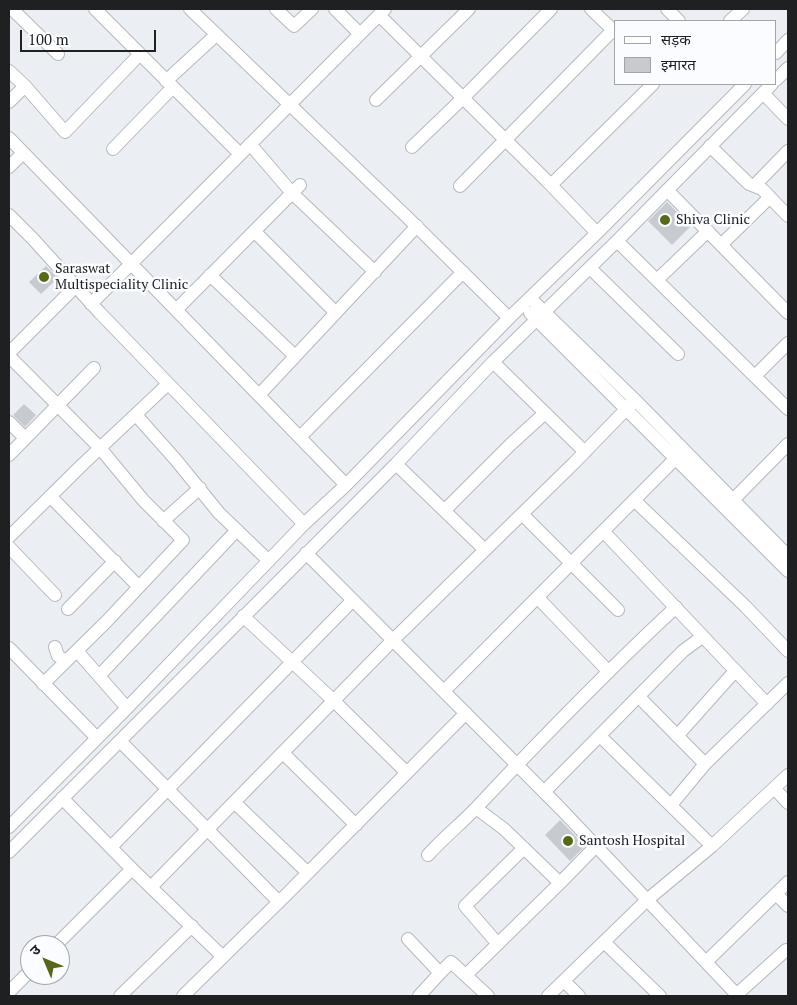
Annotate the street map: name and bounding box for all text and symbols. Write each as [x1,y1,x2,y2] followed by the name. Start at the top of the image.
[22,20,159,52] scale bar
[614,20,777,85] legend
[28,29,69,49] text: 100 m
[661,29,691,49] text: सड़क
[661,54,696,74] text: इमारत
[676,212,750,228] place label: Shiva Clinic
[658,213,672,227] marker: Shiva Clinic
[55,261,188,294] place label: Saraswat Multispeciality Clinic
[37,270,51,284] marker: Saraswat Multispeciality Clinic
[579,833,685,849] place label: Santosh Hospital
[561,834,575,848] marker: Santosh Hospital
[20,935,70,985] north arrow
[25,940,44,959] text: उ

